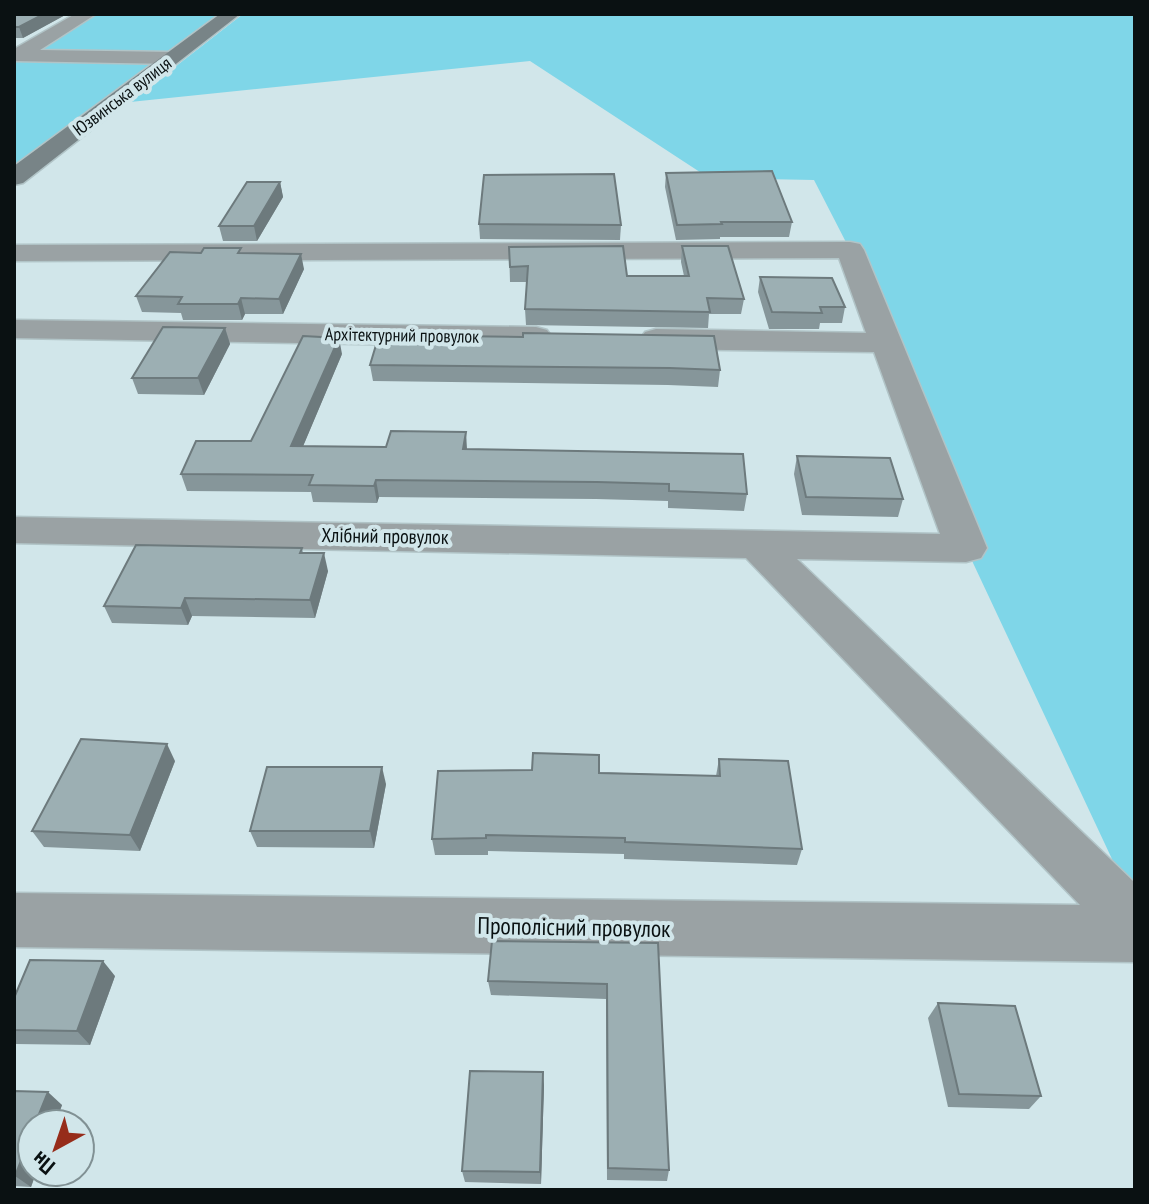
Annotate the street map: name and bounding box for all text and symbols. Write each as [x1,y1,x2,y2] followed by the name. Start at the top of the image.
[68,51,176,140] street label: Юзвинська вулиця
[325,322,479,348] street label: Архітектурний провулок
[321,522,449,550] street label: Хлібний провулок
[477,910,672,944] street label: Прополісний провулок
[16,1108,96,1188] north arrow
[26,1146,60,1181] text: Пн

